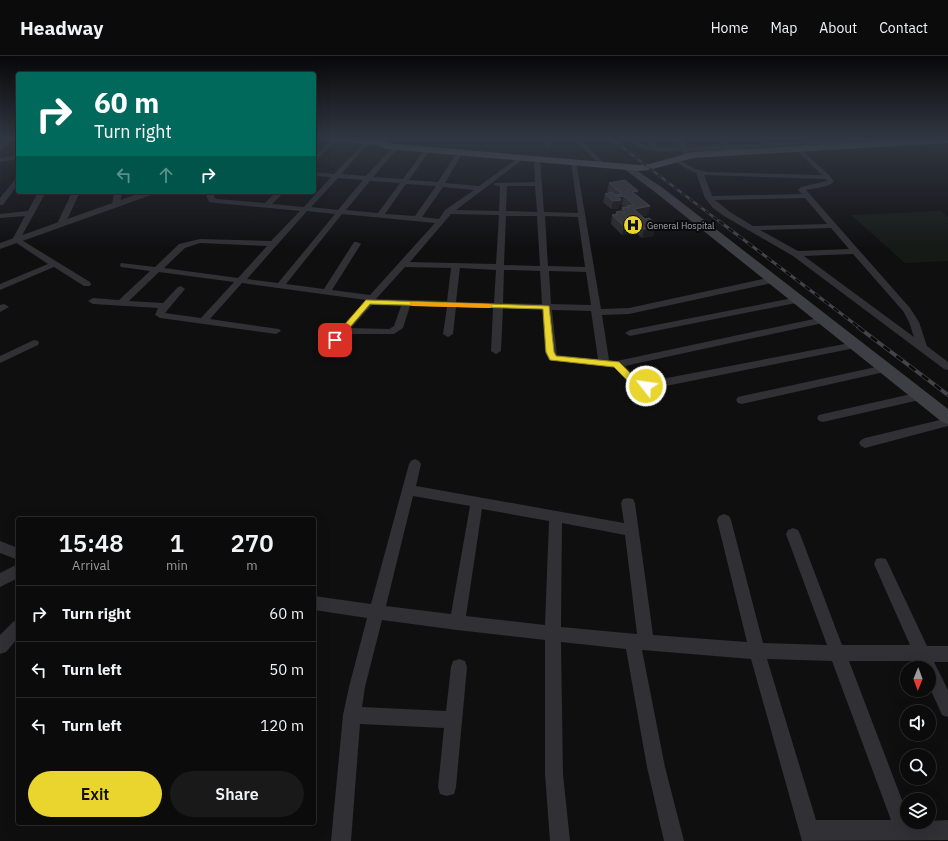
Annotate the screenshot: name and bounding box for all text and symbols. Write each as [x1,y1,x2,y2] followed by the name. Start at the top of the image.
[20,16,103,40] text: Headway
[711,19,748,37] text: Home
[770,19,797,37] text: Map
[819,19,857,37] text: About
[879,19,928,37] text: Contact
[94,84,159,121] text: 60 m
[28,88,80,140] icon: right
[94,120,172,143] text: Turn right
[113,164,135,186] icon: left
[155,164,177,186] icon: ahead
[197,164,219,186] icon: right
[622,214,644,236] hospital icon: General Hospital
[647,220,715,231] place label: General Hospital
[318,323,352,357] pin
[324,329,346,351] icon: arrive
[625,365,667,407] position arrow
[58,527,124,559] text: 15:48
[170,527,184,559] text: 1
[230,527,274,559] text: 270
[72,557,110,574] text: Arrival
[166,557,188,574] text: min
[246,557,258,574] text: m
[28,603,50,625] icon: right
[62,604,131,623] text: Turn right
[269,604,304,623] text: 60 m
[28,659,50,681] icon: left
[62,660,122,679] text: Turn left
[269,660,304,679] text: 50 m
[900,661,936,697] north arrow
[900,661,936,829] map controls
[900,705,936,741] button: sound
[28,715,50,737] icon: left
[62,716,122,735] text: Turn left
[260,716,304,735] text: 120 m
[900,749,936,785] button: search
[28,771,162,817] button: Exit
[170,771,304,817] button: Share
[900,793,936,829] button: layers

